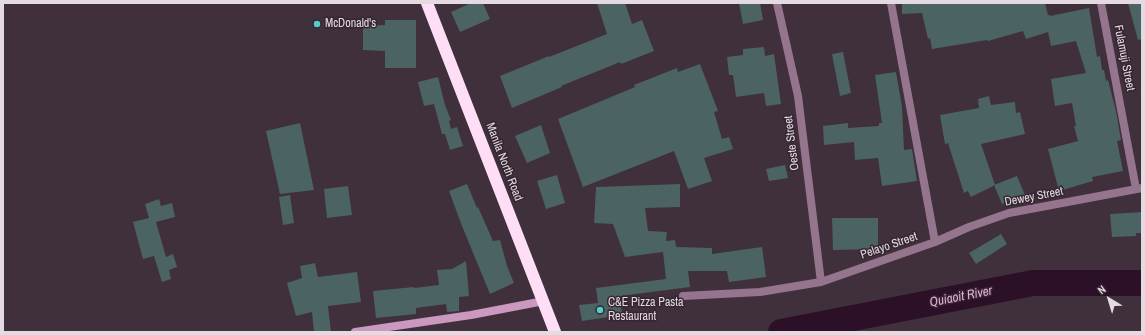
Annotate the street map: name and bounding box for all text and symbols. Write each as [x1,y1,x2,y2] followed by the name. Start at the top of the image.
[325,17,376,31] place label: McDonald's
[312,19,322,29] marker: McDonald's
[1111,24,1137,92] street label: Fulamuji Street
[781,115,803,171] street label: Oeste Street
[482,121,526,203] street label: Manila North Road
[1004,184,1064,210] street label: Dewey Street
[859,230,919,262] street label: Pelayo Street
[1089,279,1129,319] north arrow
[1095,282,1108,297] text: N
[928,283,994,311] water label: Quiaoit River
[608,296,683,324] place label: C&E Pizza Pasta Restaurant
[595,305,605,315] marker: C&E Pizza Pasta Restaurant

